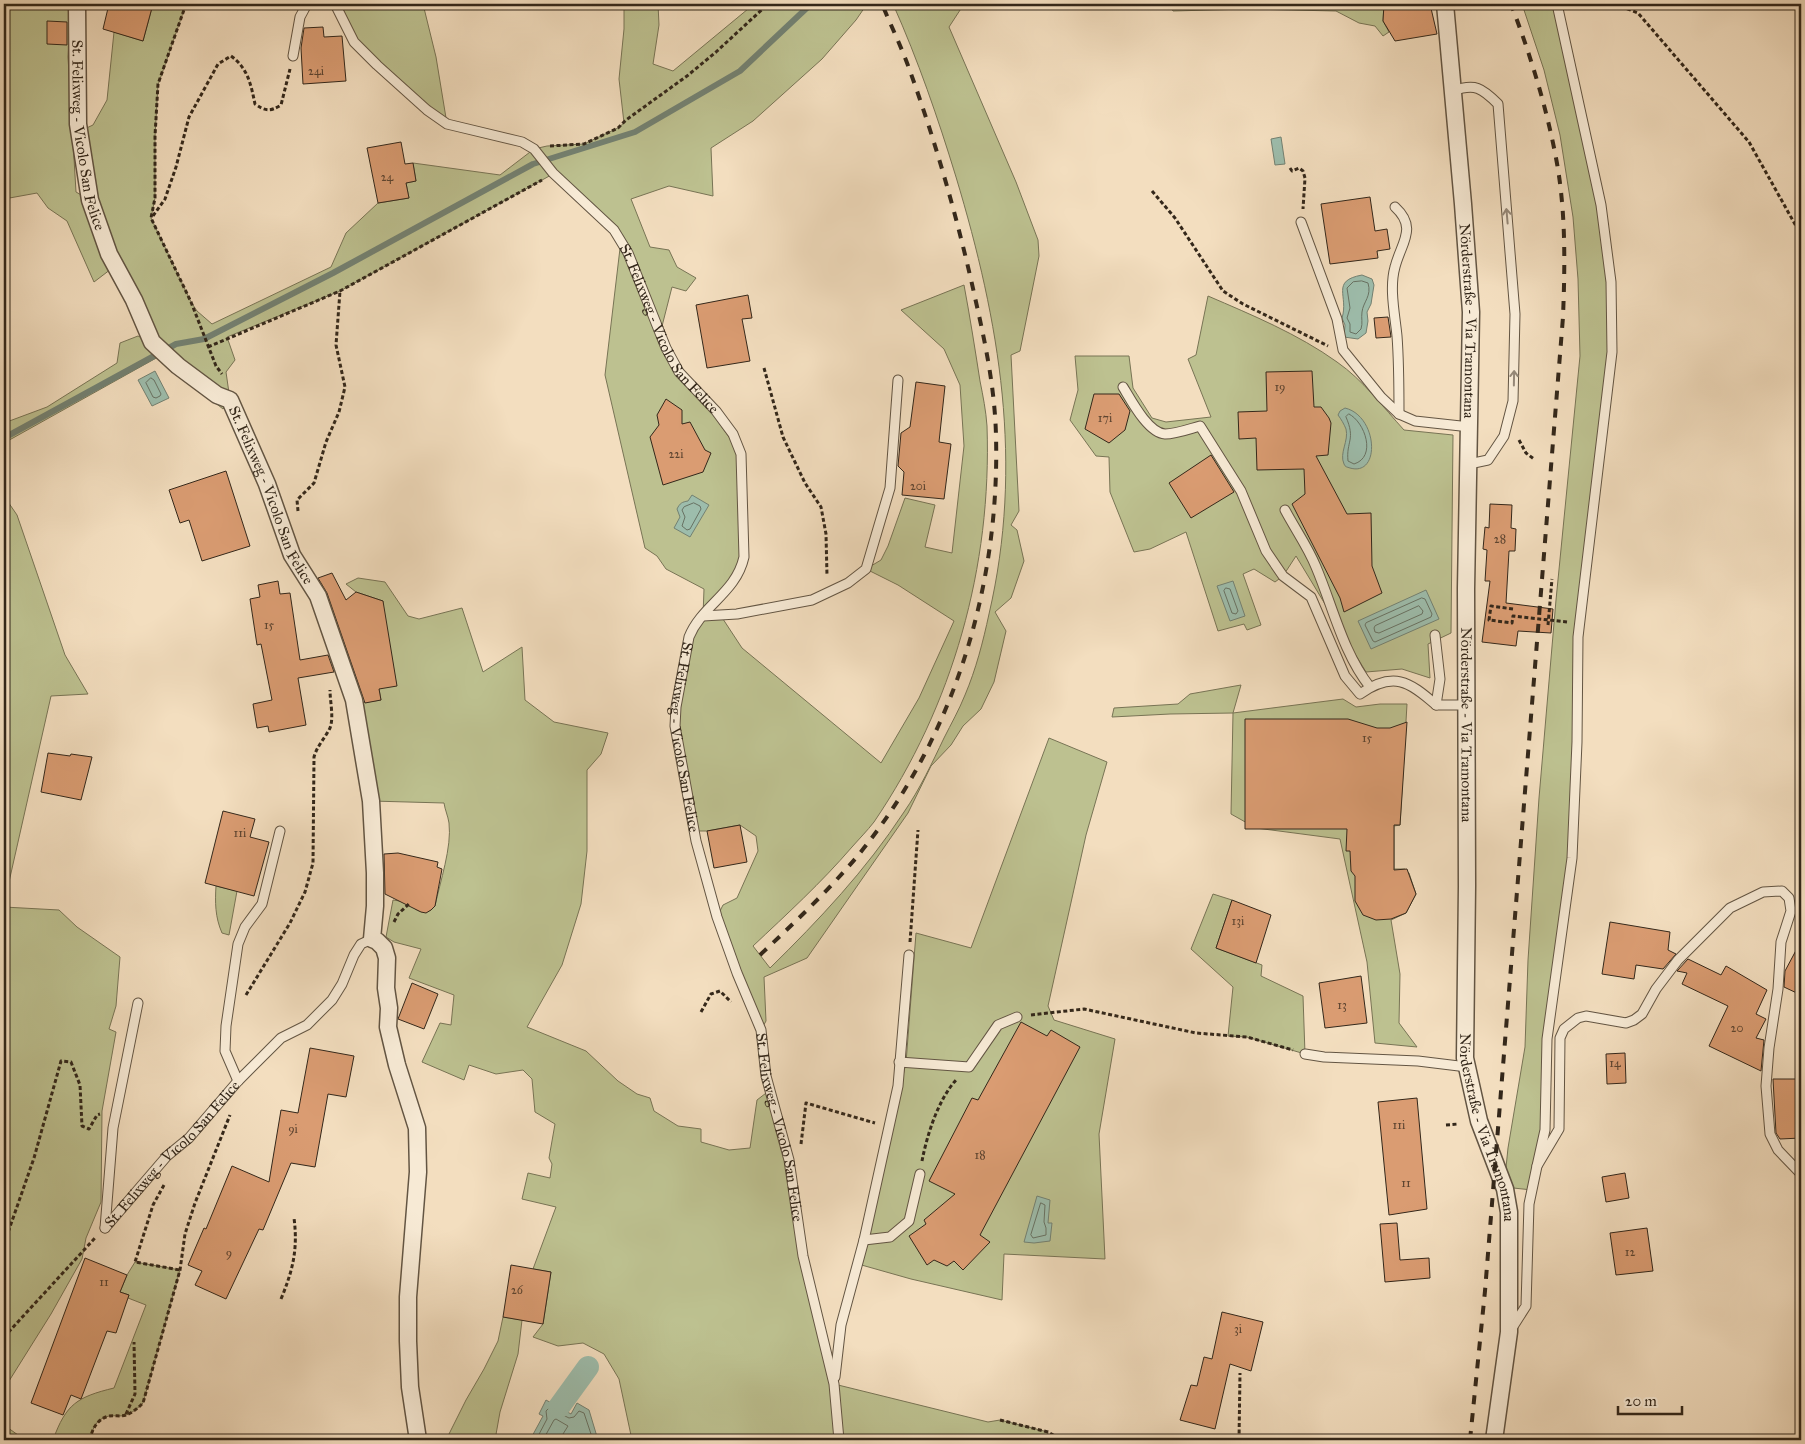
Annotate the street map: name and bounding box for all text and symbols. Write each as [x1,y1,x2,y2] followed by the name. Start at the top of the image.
[68,40,109,233] street label: St. Felixweg - Vicolo San Felice
[308,64,325,78] house number: 24i
[381,170,394,184] house number: 24
[1502,208,1512,224] one-way arrow
[1455,223,1480,419] street label: Nörderstraße - Via Tramontana
[616,241,723,417] street label: St. Felixweg - Vicolo San Felice
[1509,370,1519,386] one-way arrow
[1274,380,1286,394] house number: 19
[225,403,317,588] street label: St. Felixweg - Vicolo San Felice
[1098,411,1113,425] house number: 17i
[668,447,684,461] house number: 22i
[910,479,927,493] house number: 20i
[1494,532,1506,546] house number: 28
[264,618,275,632] house number: 15
[1457,627,1476,823] street label: Nörderstraße - Via Tramontana
[666,640,703,834] street label: St. Felixweg - Vicolo San Felice
[1362,731,1373,745] house number: 15
[234,826,247,840] house number: 11i
[1232,914,1245,928] house number: 13i
[1337,998,1347,1012] house number: 13
[1731,1021,1743,1035] house number: 20
[752,1032,807,1223] street label: St. Felixweg - Vicolo San Felice
[1456,1033,1518,1222] street label: Nörderstraße - Via Tramontana
[1609,1056,1621,1070] house number: 14
[101,1077,243,1231] street label: St. Felixweg - Vicolo San Felice
[1393,1118,1406,1132] house number: 11i
[288,1122,299,1136] house number: 9i
[974,1148,986,1162] house number: 18
[1401,1176,1411,1190] house number: 11
[1625,1245,1635,1259] house number: 12
[226,1246,232,1260] house number: 9
[99,1275,109,1289] house number: 11
[511,1283,524,1297] house number: 26
[1234,1322,1243,1336] house number: 3i
[1618,1384,1681,1416] scale bar
[1625,1392,1657,1410] text: 20 m

